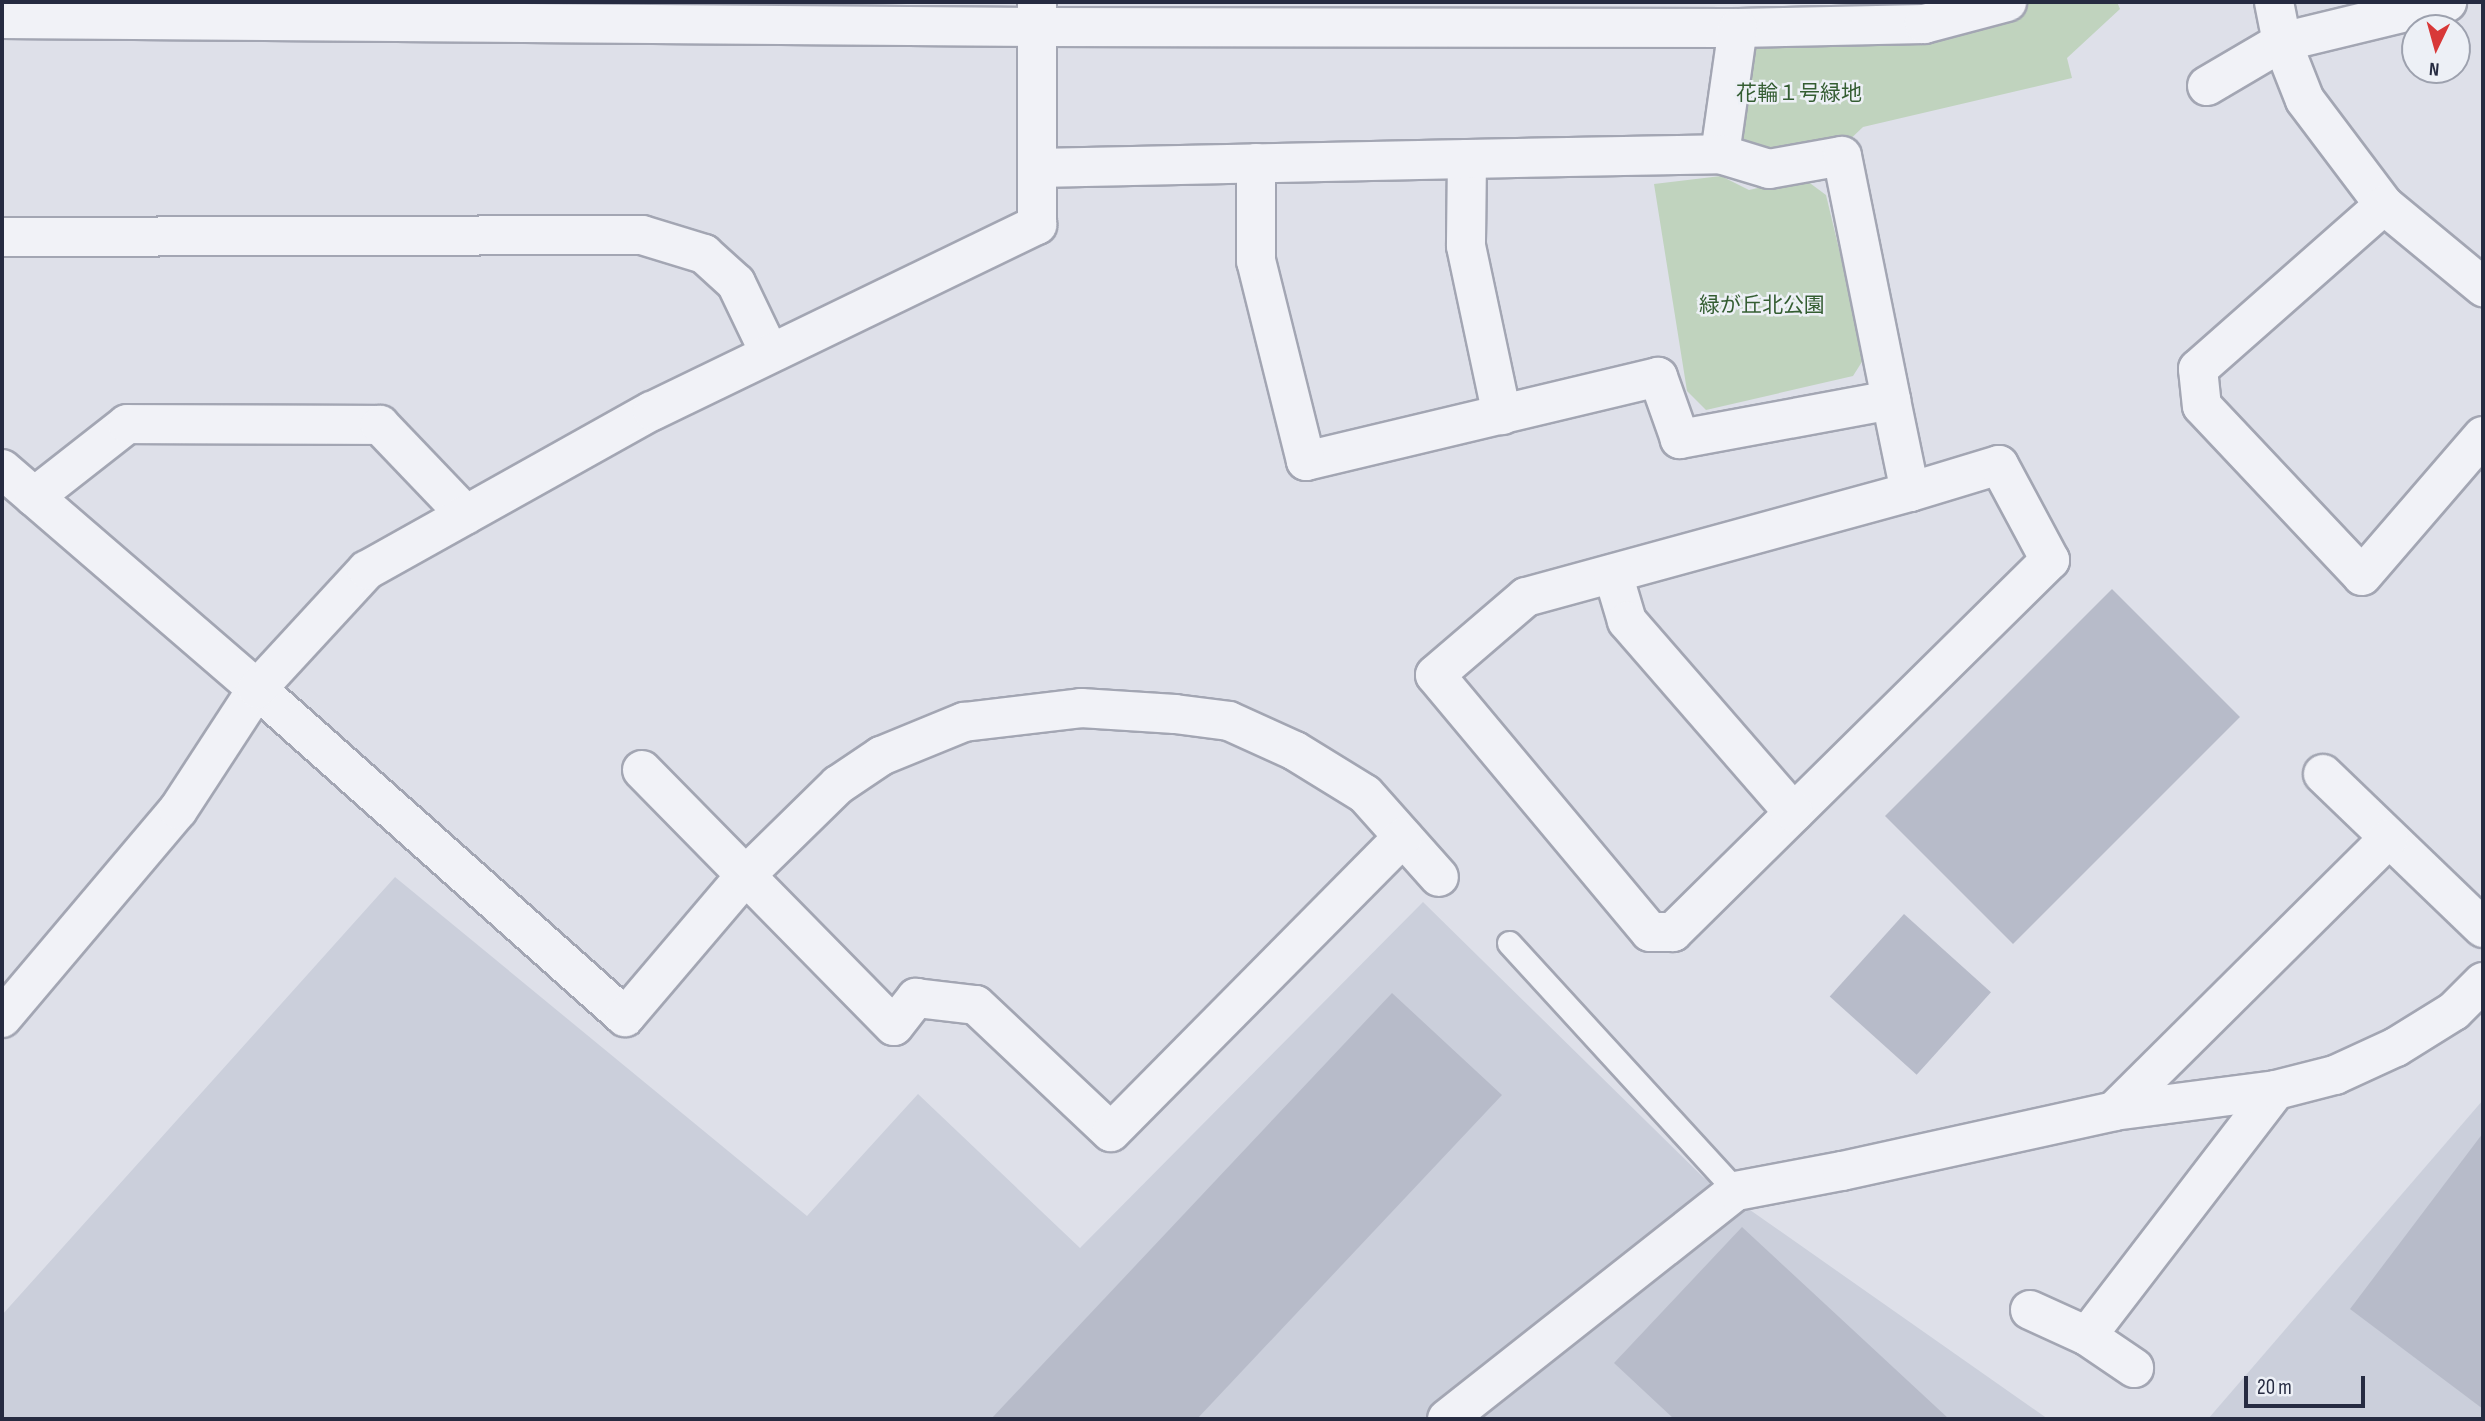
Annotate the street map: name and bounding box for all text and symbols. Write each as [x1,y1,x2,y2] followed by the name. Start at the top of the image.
[2401,14,2471,84] north arrow
[2428,57,2440,80] text: N
[1736,81,1862,107] park label: 花輪１号緑地
[1699,293,1825,319] park label: 緑が丘北公園
[2247,1362,2368,1406] scale bar
[2257,1375,2292,1400] text: 20 m

